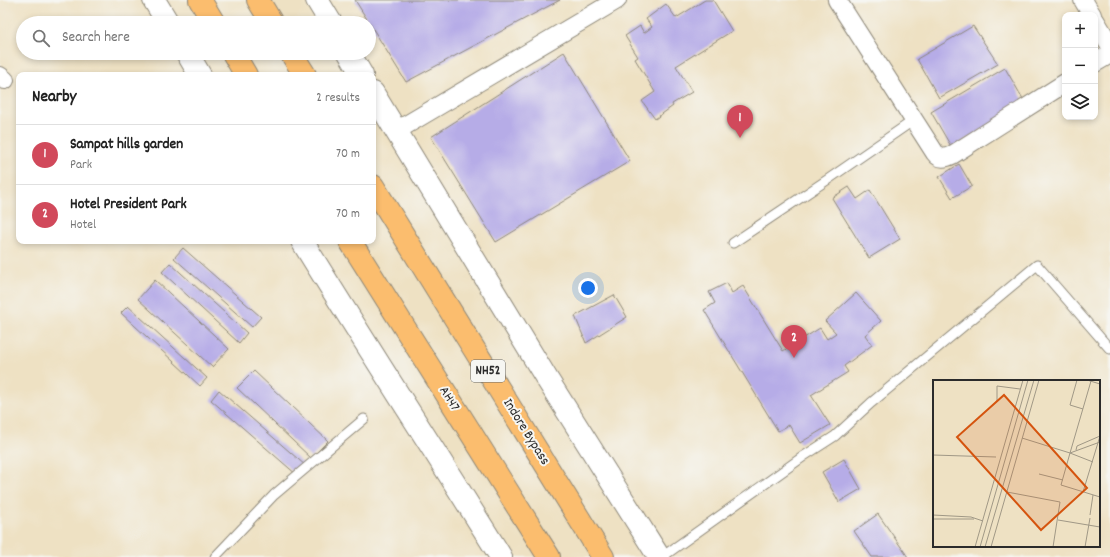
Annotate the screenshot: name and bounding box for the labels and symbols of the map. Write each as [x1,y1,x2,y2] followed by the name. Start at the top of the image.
[727,105,753,138] pin: 1
[578,278,598,298] your location
[781,325,807,358] pin: 2
[471,360,505,382] road number: NH52
[933,380,1100,547] inset map
[434,383,464,415] street label: AH47
[498,395,554,469] street label: Indore Bypass

